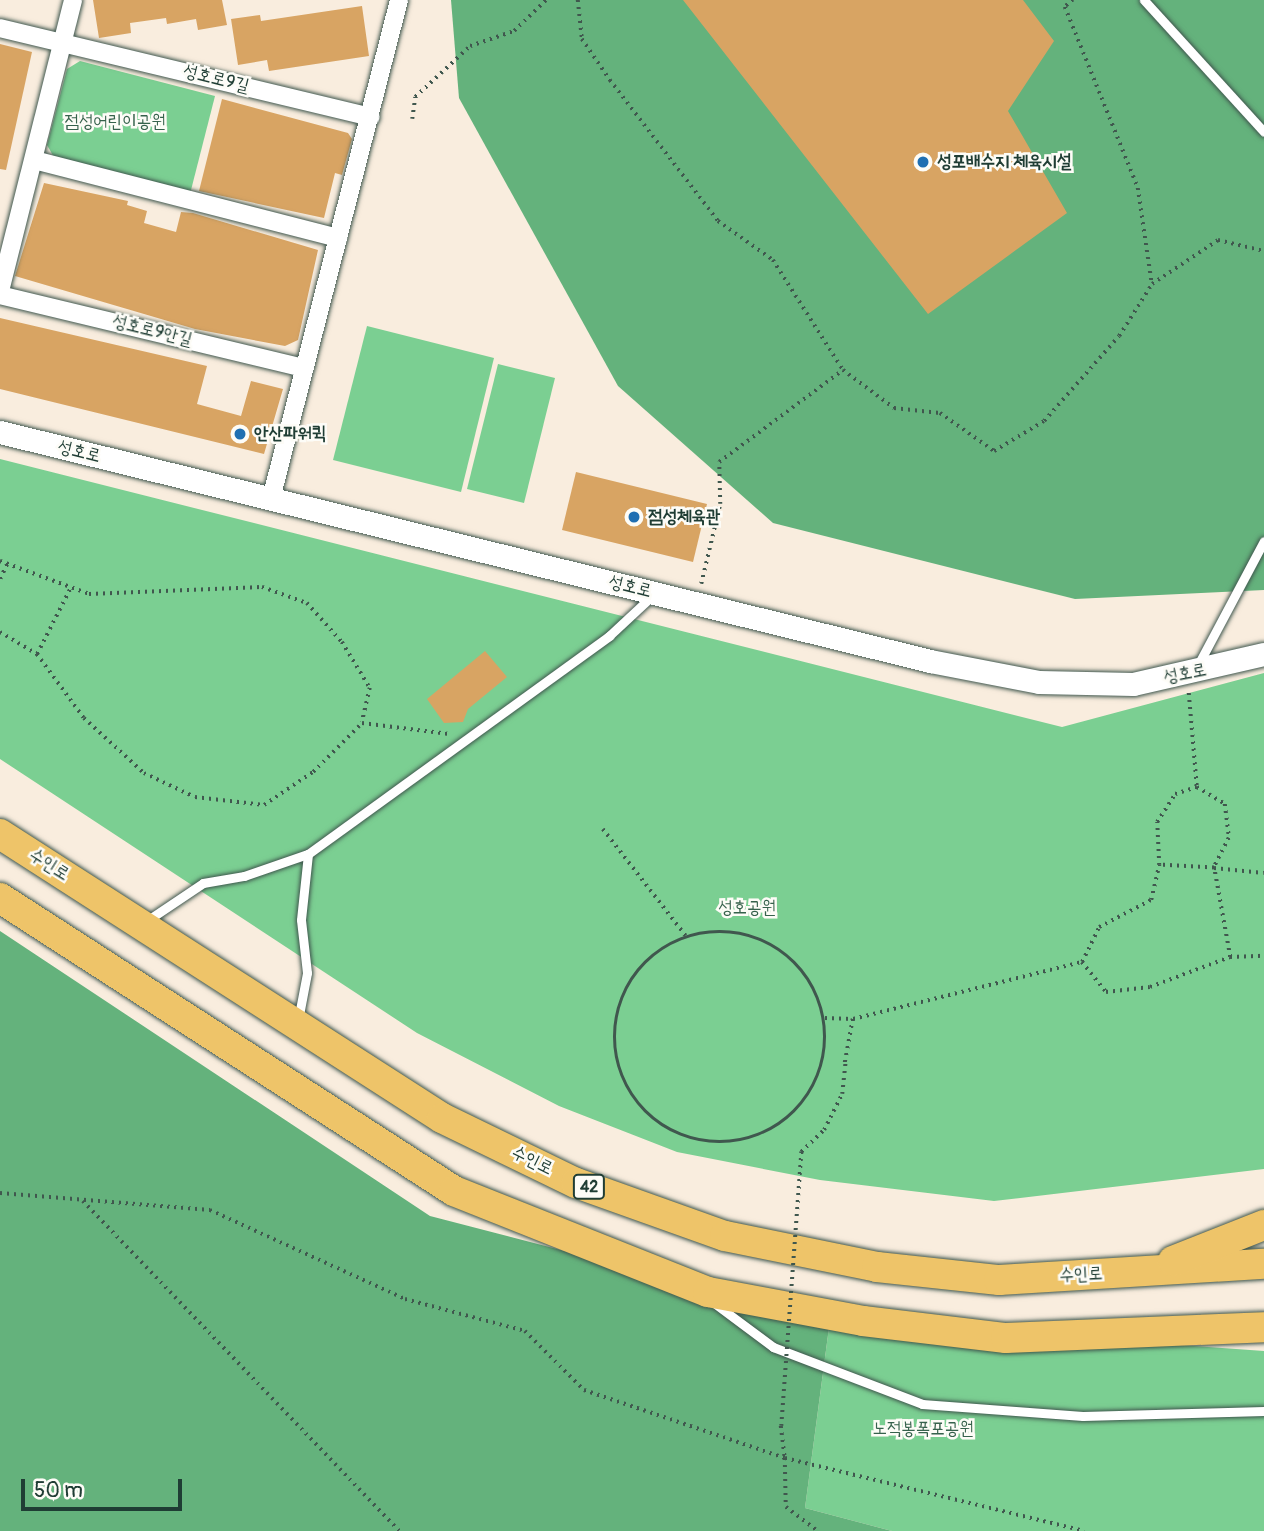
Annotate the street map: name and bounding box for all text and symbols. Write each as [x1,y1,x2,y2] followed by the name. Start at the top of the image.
[181,60,251,98] street label: 성호로9길
[64,111,166,133] park label: 점성어린이공원
[937,151,1071,173] place label: 성포배수지 체육시설
[915,154,931,170] marker: 성포배수지 체육시설
[110,311,194,351] street label: 성호로9안길
[254,423,326,445] place label: 안산파워퀵
[232,426,248,442] marker: 안산파워퀵
[55,436,103,468] street label: 성호로
[648,506,720,528] place label: 점성체육관
[626,509,642,525] marker: 점성체육관
[606,571,654,603] street label: 성호로
[1162,659,1208,689] street label: 성호로
[25,844,73,886] street label: 수인로
[718,897,776,919] park label: 성호공원
[508,1142,556,1180] street label: 수인로
[572,1175,606,1200] road number: 42
[1059,1263,1103,1287] street label: 수인로
[872,1418,974,1440] park label: 노적봉폭포공원
[24,1464,186,1508] scale bar
[34,1477,83,1504] text: 50 m

